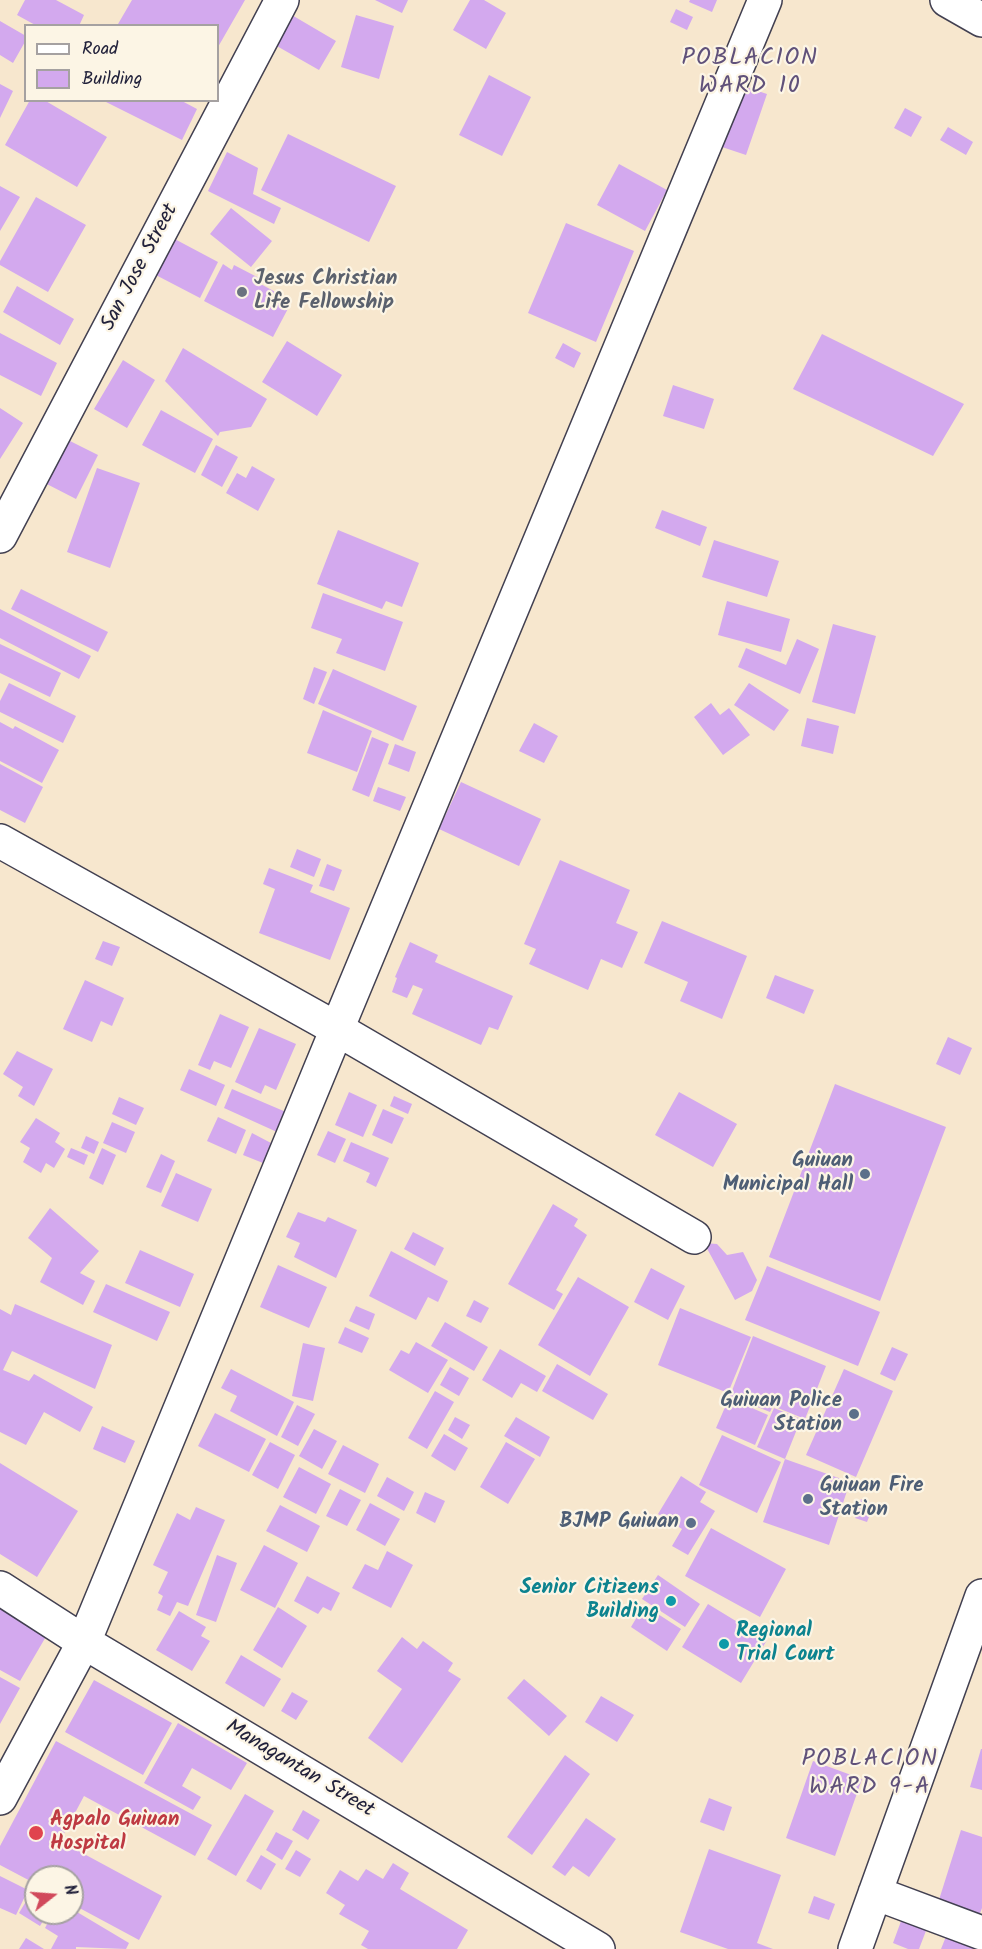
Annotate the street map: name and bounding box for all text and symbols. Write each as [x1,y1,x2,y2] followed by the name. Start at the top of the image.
[24,24,219,102] legend
[82,35,118,64] text: Road
[681,46,819,102] district label: POBLACION WARD 10
[82,65,142,94] text: Building
[97,200,185,336] street label: San Jose Street
[254,267,397,317] place label: Jesus Christian Life Fellowship
[235,285,249,299] marker: Jesus Christian Life Fellowship
[723,1149,853,1199] place label: Guiuan Municipal Hall
[858,1167,872,1181] marker: Guiuan Municipal Hall
[720,1389,842,1439] place label: Guiuan Police Station
[847,1407,861,1421] marker: Guiuan Police Station
[820,1474,924,1524] place label: Guiuan Fire Station
[801,1492,815,1506] marker: Guiuan Fire Station
[559,1510,679,1536] place label: BJMP Guiuan
[684,1516,698,1530] marker: BJMP Guiuan
[520,1576,659,1626] place label: Senior Citizens Building
[664,1594,678,1608] marker: Senior Citizens Building
[736,1619,835,1669] place label: Regional Trial Court
[717,1637,731,1651] marker: Regional Trial Court
[220,1716,378,1824] street label: Managantan Street
[801,1747,939,1803] district label: POBLACION WARD 9-A
[50,1808,179,1858] place label: Agpalo Guiuan Hospital
[27,1824,45,1842] marker: Agpalo Guiuan Hospital
[24,1865,84,1925] north arrow
[56,1882,83,1899] text: N

